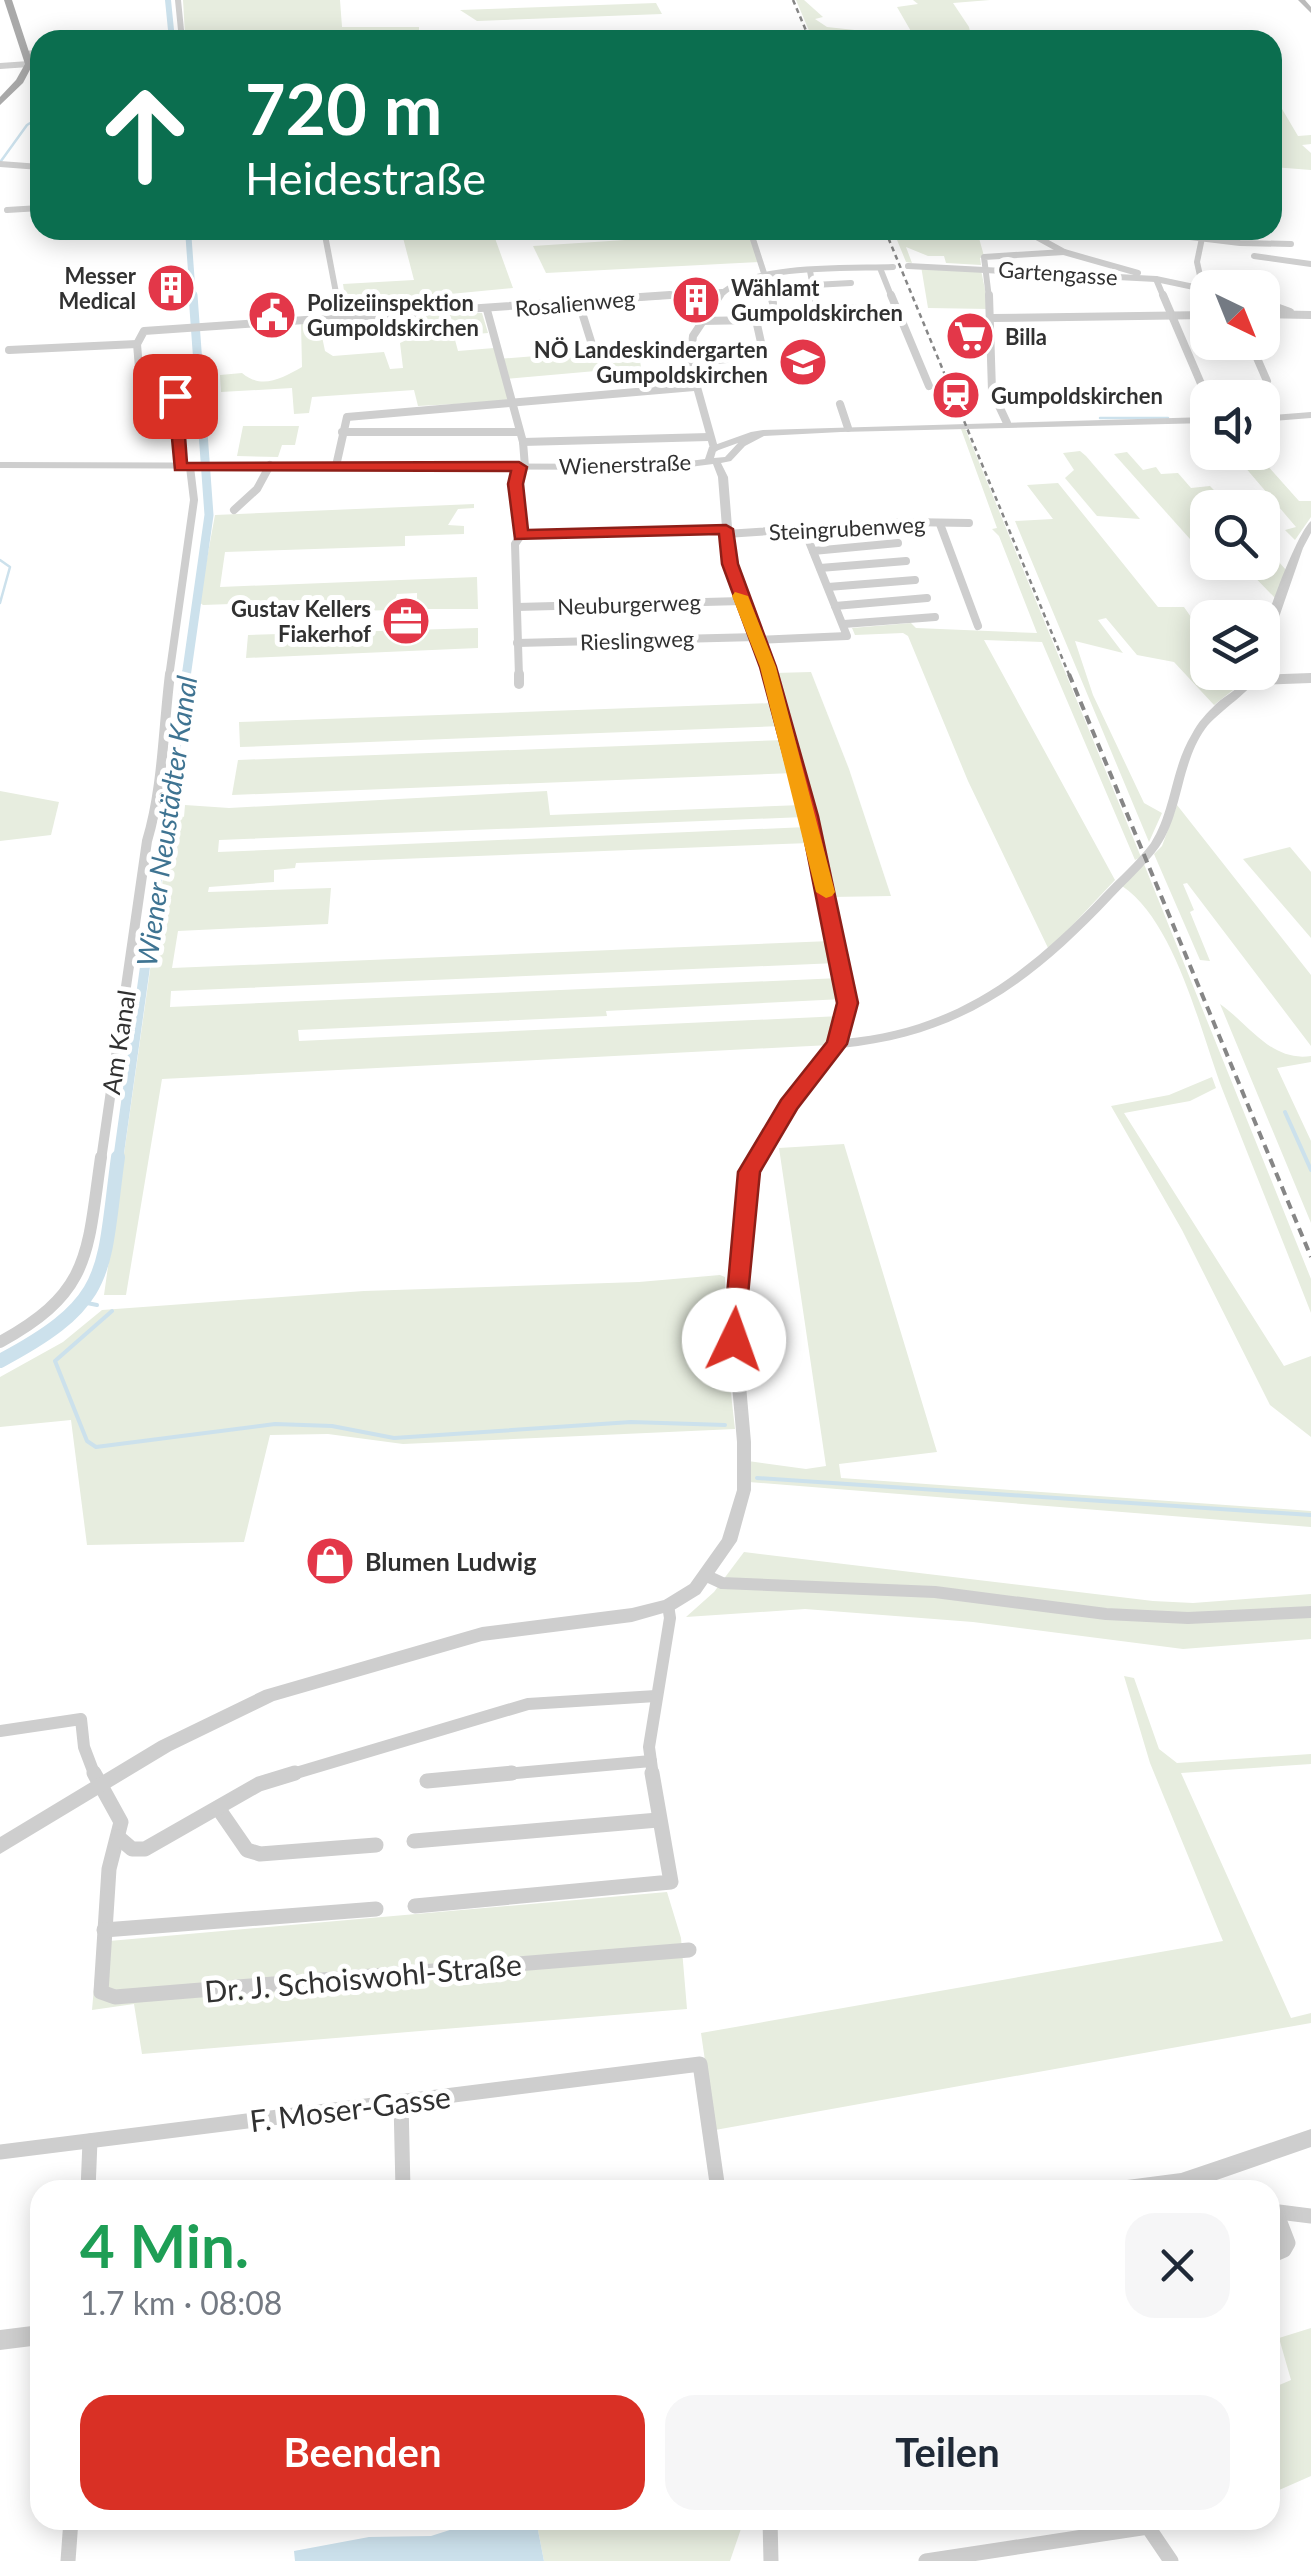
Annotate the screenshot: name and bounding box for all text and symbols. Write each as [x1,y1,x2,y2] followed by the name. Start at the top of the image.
[245,66,442,150] text: 720 m
[80,70,210,200] icon: ahead
[245,151,486,205] text: Heidestraße
[997,255,1119,291] street label: Gartengasse
[58,262,137,314] place label: Messer Medical
[145,262,197,314] building icon: Messer Medical
[1190,270,1280,360] north arrow
[1190,270,1280,690] map controls
[670,274,722,326] building icon: Wählamt Gumpoldskirchen
[731,274,903,326] place label: Wählamt Gumpoldskirchen
[514,284,636,322] street label: Rosalienweg
[246,289,298,341] public building icon: Polizeiinspektion Gumpoldskirchen
[307,289,479,341] place label: Polizeiinspektion Gumpoldskirchen
[944,310,996,362] supermarket icon: Billa
[1005,323,1047,350] place label: Billa
[534,336,768,388] place label: NÖ Landeskindergarten Gumpoldskirchen
[777,336,829,388] school or university icon: NÖ Landeskindergarten Gumpoldskirchen
[133,354,218,439] pin
[148,369,203,424] icon: arrive
[930,369,982,421] station icon: Gumpoldskirchen
[1190,380,1280,470] button: sound
[991,382,1163,409] place label: Gumpoldskirchen
[559,448,691,480] street label: Wienerstraße
[1190,490,1280,580] button: search
[768,510,926,546] street label: Steingrubenweg
[557,588,701,620] street label: Neuburgerweg
[231,595,371,647] place label: Gustav Kellers Fiakerhof
[380,595,432,647] office icon: Gustav Kellers Fiakerhof
[1190,600,1280,690] button: layers
[579,625,695,655] street label: Rieslingweg
[129,674,203,968] water label: Wiener Neustädter Kanal
[95,988,141,1096] street label: Am Kanal
[682,1288,786,1392] position arrow
[304,1535,356,1587] shop icon: Blumen Ludwig
[365,1546,536,1576] place label: Blumen Ludwig
[203,1945,523,2009] street label: Dr. J. Schoiswohl-Straße
[247,2078,453,2138] street label: F. Moser-Gasse
[80,2209,249,2281] text: 4 Min.
[1125,2213,1230,2318] button: close
[80,2283,282,2322] text: 1.7 km · 08:08
[80,2395,645,2510] button: Beenden
[665,2395,1230,2510] button: Teilen

